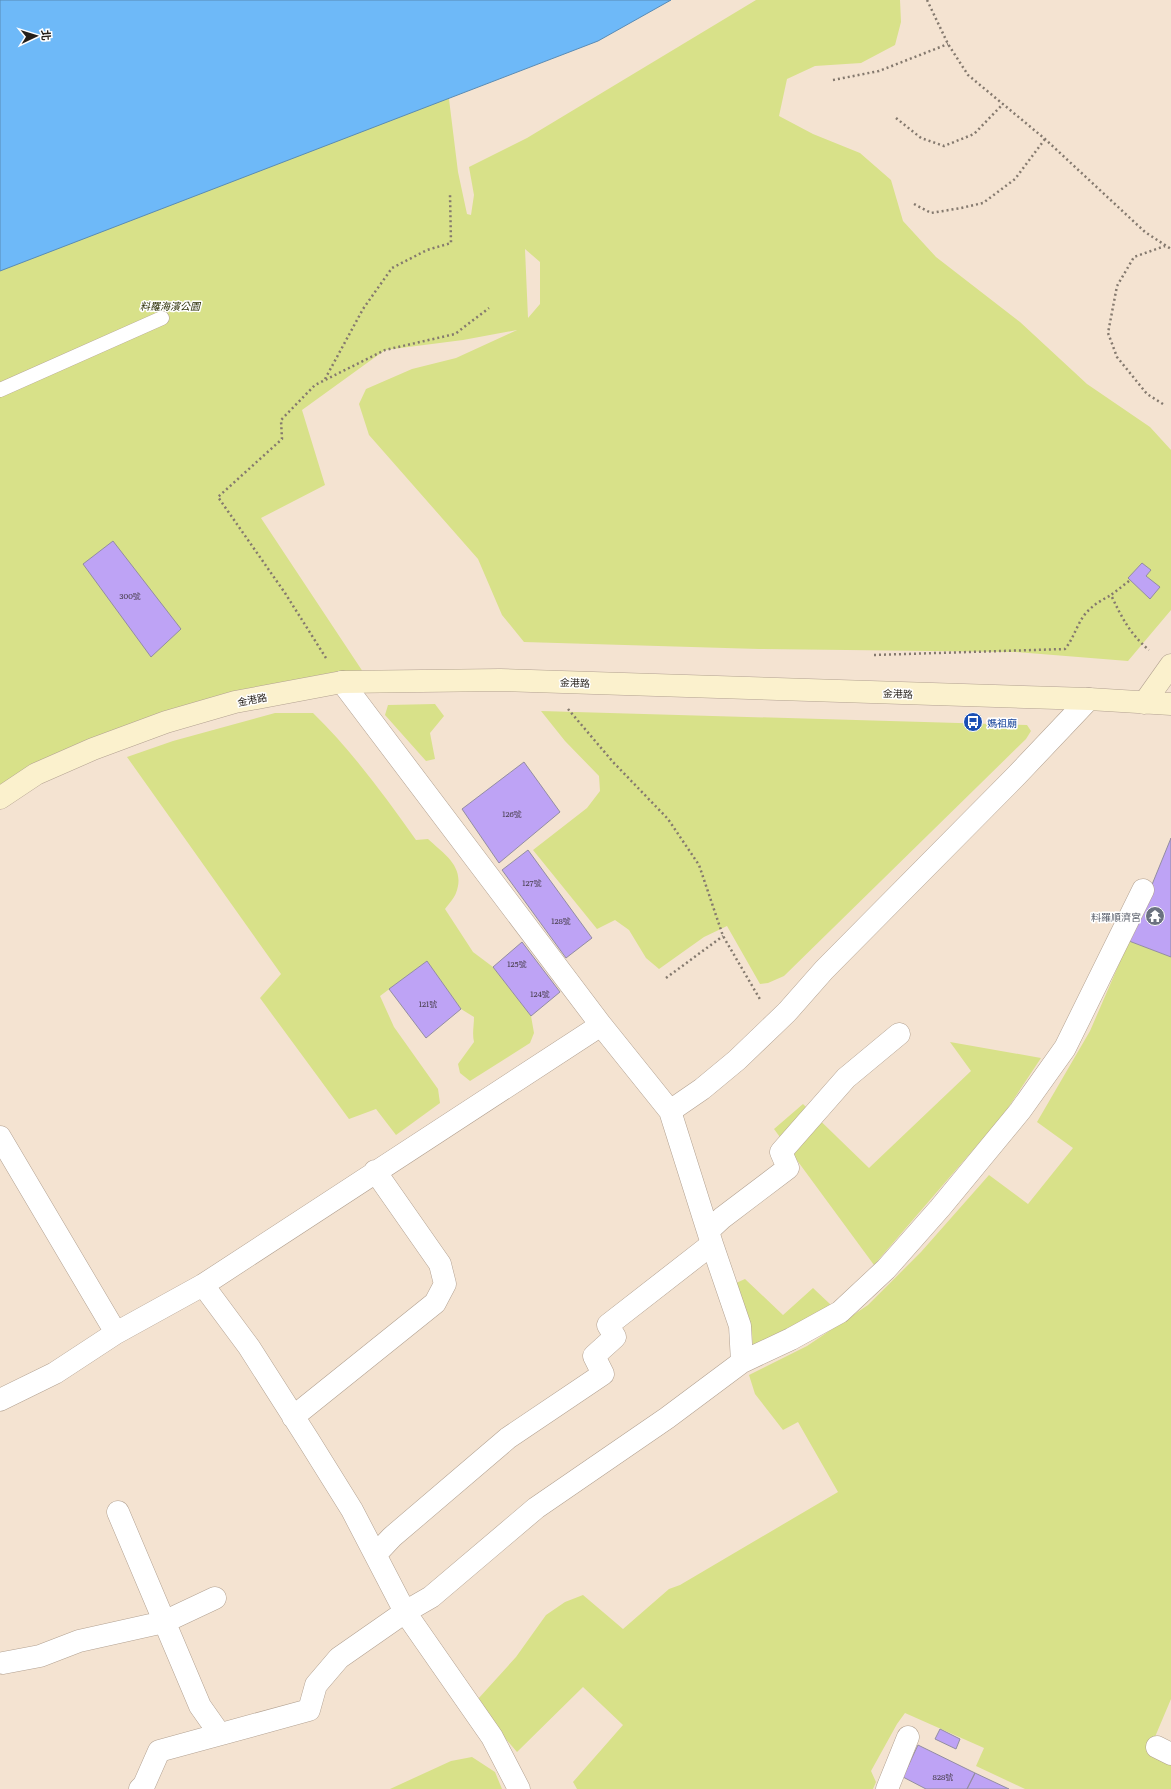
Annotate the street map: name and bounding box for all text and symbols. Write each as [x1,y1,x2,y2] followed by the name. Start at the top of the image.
[16,16,56,56] north arrow
[39,29,55,41] text: 北
[140,298,202,313] park label: 料羅海濱公園
[119,590,141,601] house number: 300號
[560,674,590,690] street label: 金港路
[883,685,913,701] street label: 金港路
[236,689,268,709] street label: 金港路
[962,711,984,733] bus stop icon: 媽祖廟
[987,715,1017,730] place label: 媽祖廟
[502,808,522,819] house number: 126號
[522,877,542,888] house number: 127號
[1144,905,1166,927] temple icon: 料羅順濟宮
[1091,909,1141,924] place label: 料羅順濟宮
[551,915,571,926] house number: 128號
[507,958,527,969] house number: 125號
[530,988,550,999] house number: 124號
[419,998,437,1009] house number: 121號
[933,1771,953,1782] house number: 828號

